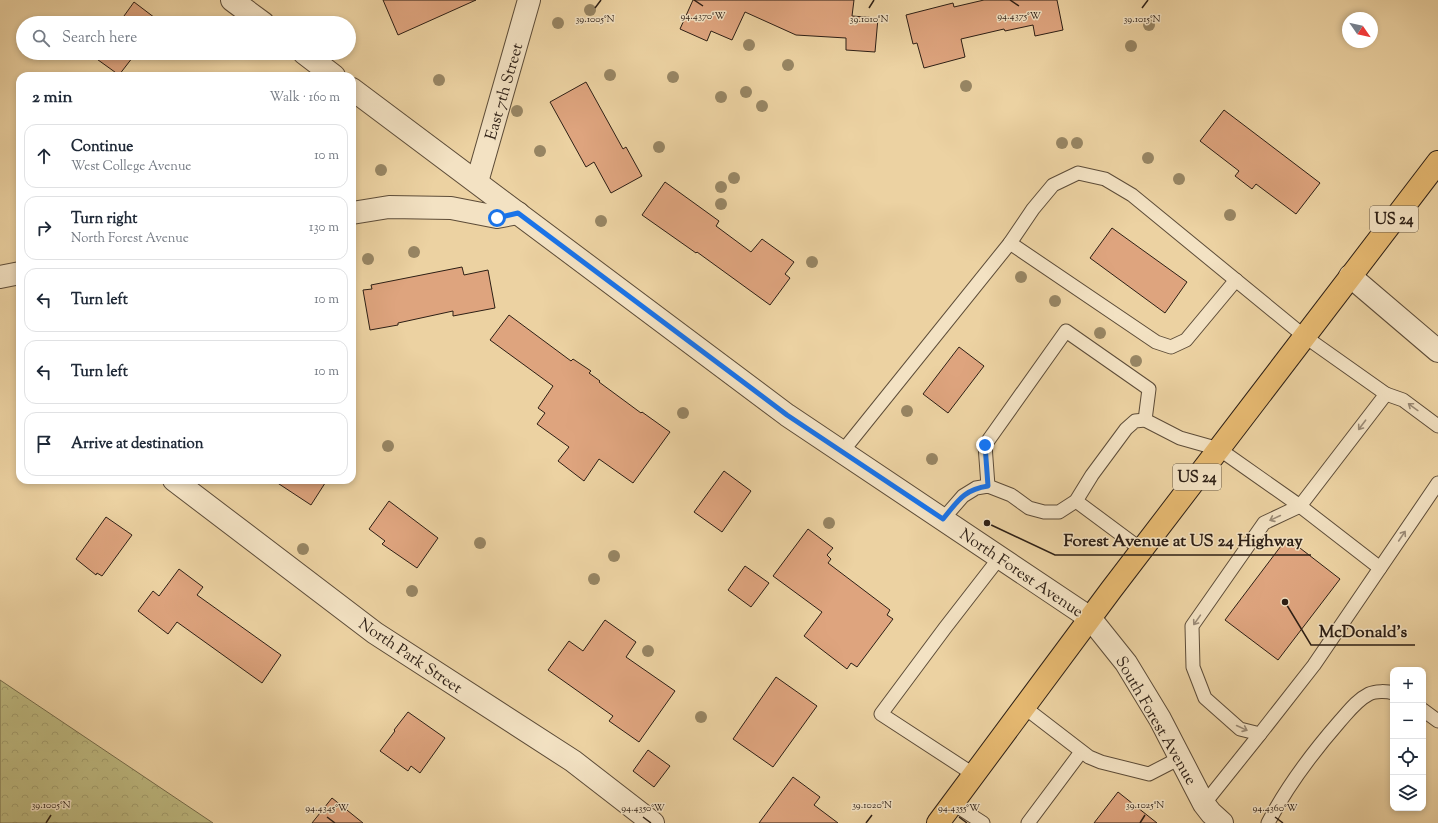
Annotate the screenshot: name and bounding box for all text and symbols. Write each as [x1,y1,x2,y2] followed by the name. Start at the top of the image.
[680,9,726,24] text: 94.4370°W
[997,9,1041,24] text: 94.4375°W
[575,12,615,27] text: 39.1005°N
[850,12,888,27] text: 39.1010°N
[1123,12,1161,27] text: 39.1015°N
[1342,12,1378,48] north arrow
[16,16,356,60] search box
[30,27,52,49] icon: search
[62,28,137,49] text: Search here
[481,40,530,143] street label: East 7th Street
[32,86,73,110] text: 2 min
[269,89,340,107] text: Walk · 160 m
[71,137,133,158] text: Continue
[33,145,55,167] icon: ahead
[314,147,339,165] text: 10 m
[71,158,191,176] text: West College Avenue
[1370,206,1418,232] road number: US 24
[71,209,137,230] text: Turn right
[488,209,506,227] route start
[33,217,55,239] icon: right
[309,219,339,237] text: 130 m
[71,230,189,248] text: North Forest Avenue
[33,289,55,311] icon: left
[71,290,128,311] text: Turn left
[314,291,339,309] text: 10 m
[33,361,55,383] icon: left
[71,362,128,383] text: Turn left
[314,363,339,381] text: 10 m
[1408,403,1419,412] one-way arrow
[1358,419,1366,430] one-way arrow
[33,433,55,455] icon: arrive
[71,434,204,455] text: Arrive at destination
[976,436,994,454] route end
[1173,464,1221,490] road number: US 24
[1269,515,1281,522] one-way arrow
[954,524,1087,624] street label: North Forest Avenue
[1055,526,1311,555] callout: Forest Avenue at US 24 Highway
[1063,530,1303,554] text: Forest Avenue at US 24 Highway
[1398,531,1406,542] one-way arrow
[353,614,467,701] street label: North Park Street
[1193,614,1201,625] one-way arrow
[1311,616,1415,645] callout: McDonald's
[1319,621,1407,645] text: McDonald's
[1109,653,1201,790] street label: South Forest Avenue
[1390,667,1426,811] map controls
[1390,667,1426,703] button: +
[1390,703,1426,739] button: −
[1236,725,1248,732] one-way arrow
[1390,739,1426,775] button: locate
[1390,775,1426,811] button: layers
[31,798,71,813] text: 39.1005°N
[852,798,892,813] text: 39.1020°N
[1126,798,1164,813] text: 39.1025°N
[305,801,349,816] text: 94.4345°W
[621,801,665,816] text: 94.4350°W
[938,801,980,816] text: 94.4355°W
[1252,801,1298,816] text: 94.4360°W

